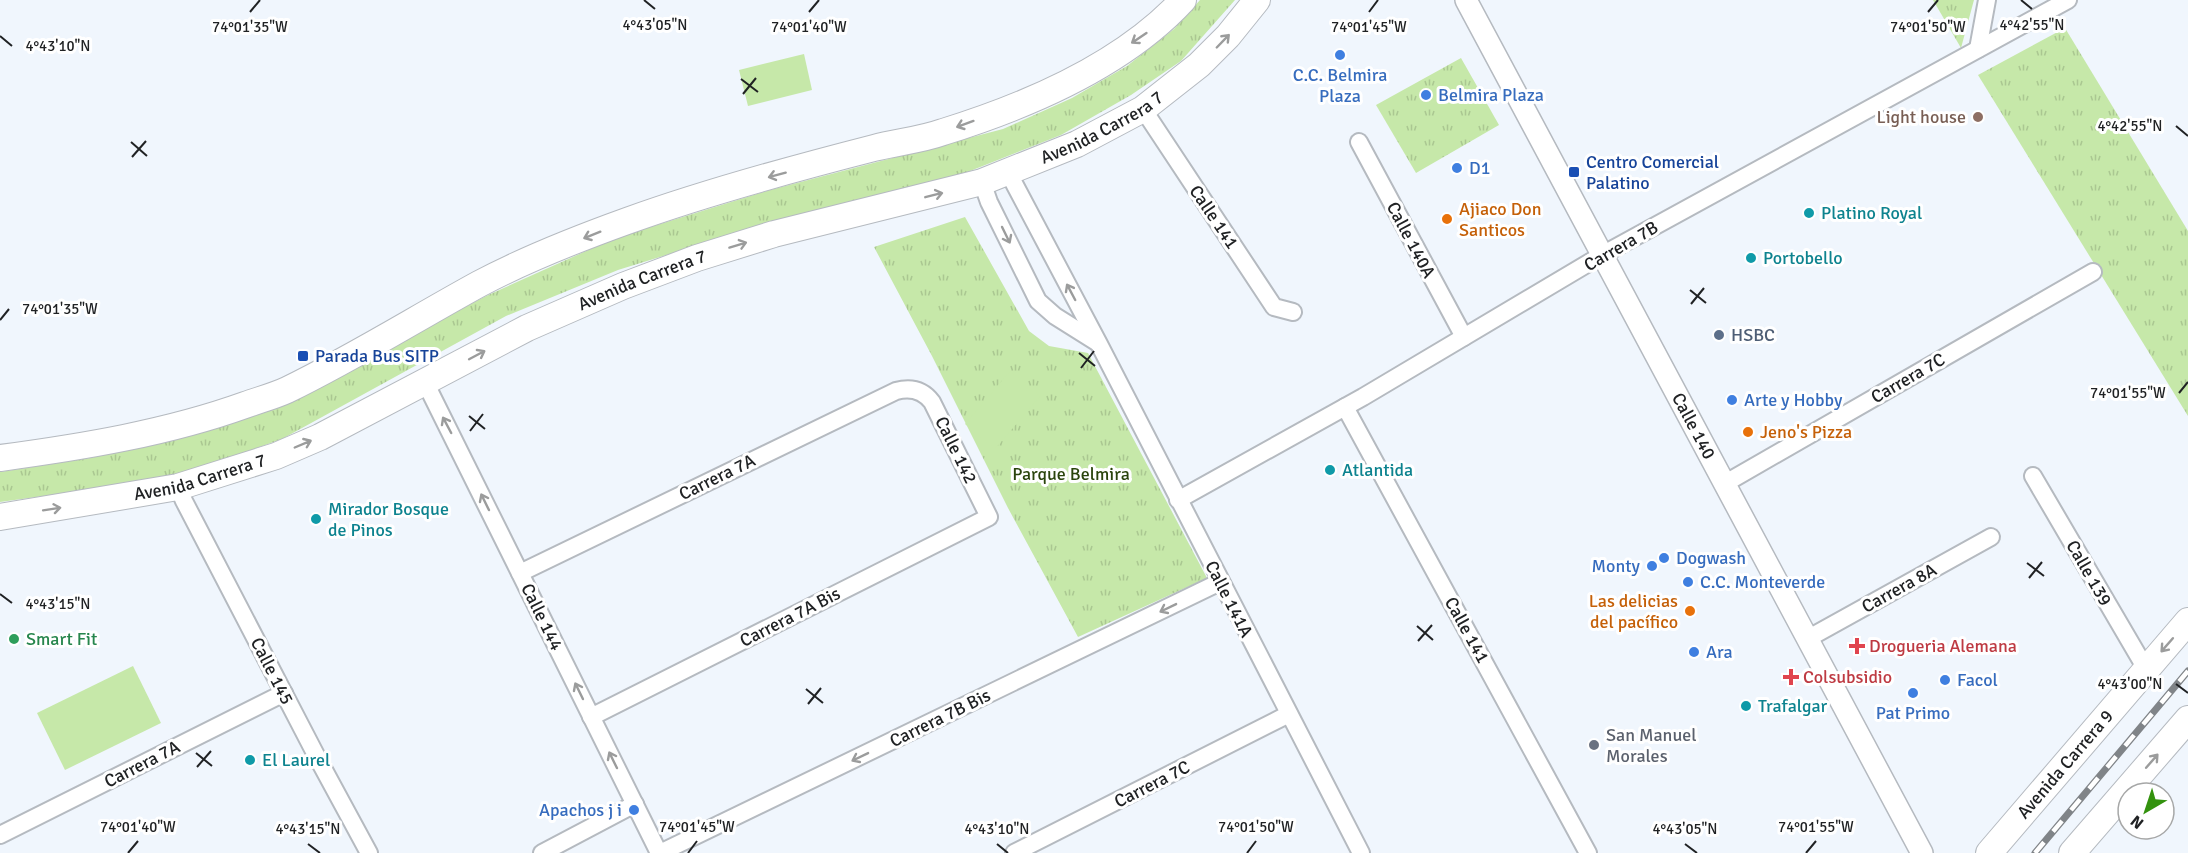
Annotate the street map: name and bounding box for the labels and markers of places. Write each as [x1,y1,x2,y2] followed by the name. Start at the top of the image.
[1333,48,1347,62] marker: C.C. Belmira Plaza
[1293,64,1387,107] place label: C.C. Belmira Plaza
[1438,84,1544,106] place label: Belmira Plaza
[1419,88,1433,102] marker: Belmira Plaza
[1877,106,1966,128] place label: Light house
[1971,110,1985,124] marker: Light house
[1586,151,1719,194] place label: Centro Comercial Palatino
[1469,157,1490,179] place label: D1
[1450,161,1464,175] marker: D1
[1567,165,1581,179] marker: Centro Comercial Palatino
[1459,198,1542,241] place label: Ajiaco Don Santicos
[1821,202,1922,224] place label: Platino Royal
[1802,206,1816,220] marker: Platino Royal
[1440,212,1454,226] marker: Ajiaco Don Santicos
[1763,247,1843,269] place label: Portobello
[1744,251,1758,265] marker: Portobello
[1731,324,1775,346] place label: HSBC
[1712,328,1726,342] marker: HSBC
[315,345,439,367] place label: Parada Bus SITP
[296,349,310,363] marker: Parada Bus SITP
[1744,389,1843,411] place label: Arte y Hobby
[1725,393,1739,407] marker: Arte y Hobby
[1760,421,1852,443] place label: Jeno's Pizza
[1741,425,1755,439] marker: Jeno's Pizza
[1342,459,1413,481] place label: Atlantida
[1323,463,1337,477] marker: Atlantida
[328,498,449,541] place label: Mirador Bosque de Pinos
[309,512,323,526] marker: Mirador Bosque de Pinos
[1676,547,1746,569] place label: Dogwash
[1657,551,1671,565] marker: Dogwash
[1591,555,1641,577] place label: Monty
[1645,559,1659,573] marker: Monty
[1700,571,1825,593] place label: C.C. Monteverde
[1681,575,1695,589] marker: C.C. Monteverde
[1589,590,1678,633] place label: Las delicias del pacífico
[1683,604,1697,618] marker: Las delicias del pacífico
[26,628,97,650] place label: Smart Fit
[7,632,21,646] marker: Smart Fit
[1869,635,2017,657] place label: Drogueria Alemana
[1850,639,1864,653] marker: Drogueria Alemana
[1706,641,1733,663] place label: Ara
[1687,645,1701,659] marker: Ara
[1803,666,1892,688] place label: Colsubsidio
[1957,669,1998,691] place label: Facol
[1784,670,1798,684] marker: Colsubsidio
[1938,673,1952,687] marker: Facol
[1906,686,1920,700] marker: Pat Primo
[1758,695,1828,717] place label: Trafalgar
[1739,699,1753,713] marker: Trafalgar
[1876,702,1950,724] place label: Pat Primo
[1606,724,1696,767] place label: San Manuel Morales
[1587,738,1601,752] marker: San Manuel Morales
[262,749,330,771] place label: El Laurel
[243,753,257,767] marker: El Laurel
[539,799,622,821] place label: Apachos j i
[627,803,641,817] marker: Apachos j i

